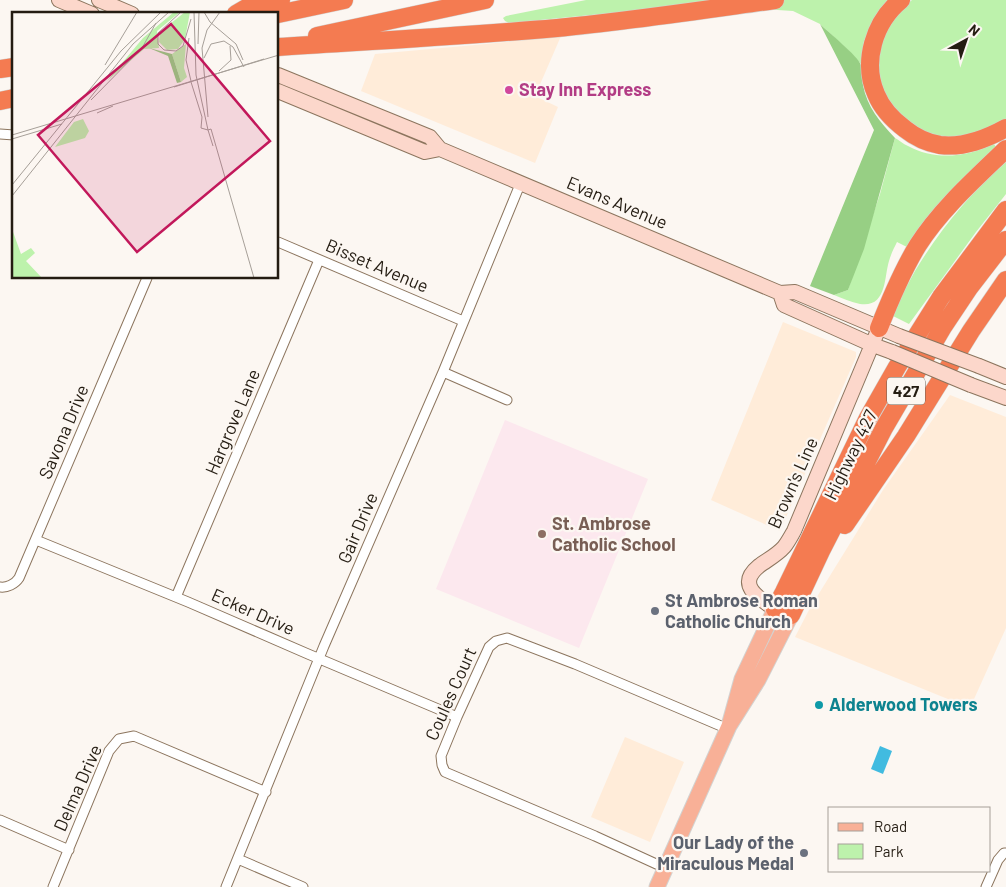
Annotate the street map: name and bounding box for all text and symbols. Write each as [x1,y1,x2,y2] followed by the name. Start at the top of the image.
[12,12,279,279] inset map
[941,15,991,65] north arrow
[966,20,984,39] text: N
[519,78,651,100] place label: Stay Inn Express
[503,84,515,96] marker: Stay Inn Express
[564,171,671,233] street label: Evans Avenue
[323,234,432,297] street label: Bisset Avenue
[200,365,264,478] street label: Hargrove Lane
[887,378,925,404] road number: 427
[33,381,93,482] street label: Savona Drive
[819,406,882,503] street label: Highway 427
[762,434,822,532] street label: Brown's Line
[332,489,382,566] street label: Gair Drive
[552,512,676,555] place label: St. Ambrose Catholic School
[536,528,548,540] marker: St. Ambrose Catholic School
[208,583,298,639] street label: Ecker Drive
[665,589,818,632] place label: St Ambrose Roman Catholic Church
[649,605,661,617] marker: St Ambrose Roman Catholic Church
[420,643,480,744] street label: Coules Court
[829,693,978,715] place label: Alderwood Towers
[813,699,825,711] marker: Alderwood Towers
[48,741,106,834] street label: Delma Drive
[828,807,991,872] legend
[874,817,907,835] text: Road
[657,831,794,874] place label: Our Lady of the Miraculous Medal
[874,842,904,860] text: Park
[798,847,810,859] marker: Our Lady of the Miraculous Medal

